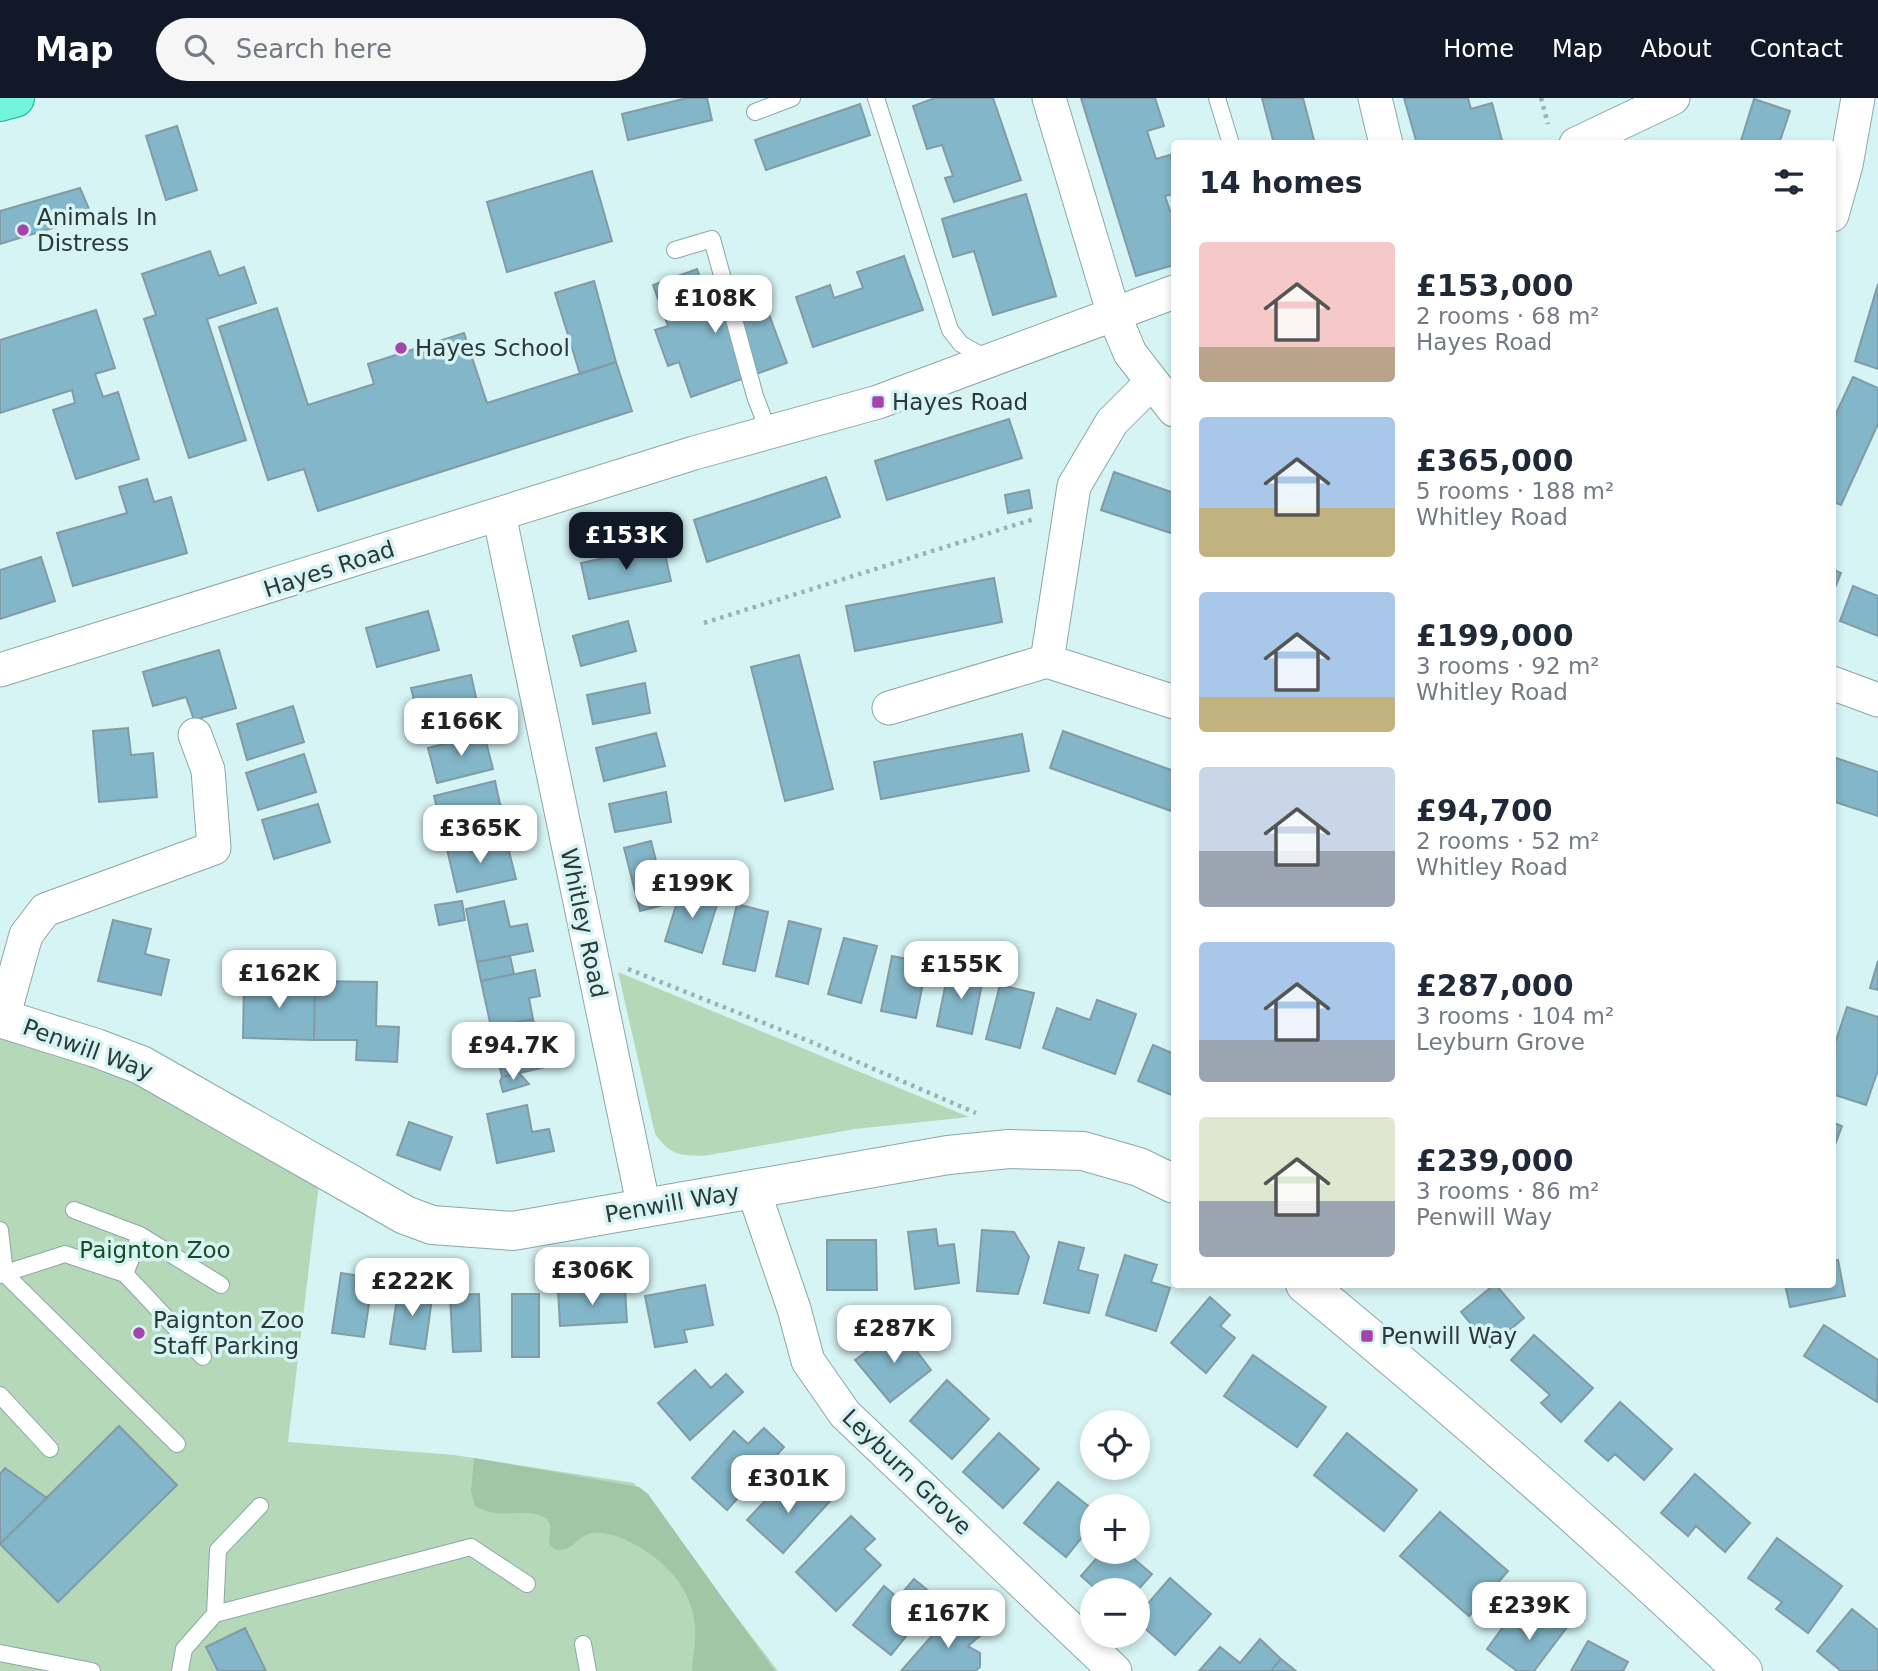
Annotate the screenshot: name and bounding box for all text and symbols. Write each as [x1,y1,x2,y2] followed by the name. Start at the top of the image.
[156,18,646,81] search box
[35,30,114,69] text: Map
[180,30,218,68] icon: search
[236,34,392,64] text: Search here
[1443,35,1514,63] text: Home
[1552,35,1603,63] text: Map
[1641,35,1712,63] text: About
[1750,35,1843,63] text: Contact
[1770,163,1808,201] icon: filters
[1199,165,1363,200] text: 14 homes
[37,204,157,256] place label: Animals In Distress
[15,222,31,238] marker: Animals In Distress
[1416,268,1574,303] text: £153,000
[1255,270,1339,354] icon: home
[666,275,764,335] pin: £108K
[674,285,756,311] text: £108K
[1416,303,1600,329] text: 2 rooms · 68 m²
[1416,329,1552,355] text: Hayes Road
[415,335,570,361] place label: Hayes School
[393,340,409,356] marker: Hayes School
[892,389,1028,415] place label: Hayes Road
[870,394,886,410] marker: Hayes Road
[1416,443,1574,478] text: £365,000
[1255,445,1339,529] icon: home
[1416,478,1614,504] text: 5 rooms · 188 m²
[1416,504,1568,530] text: Whitley Road
[577,512,675,572] pin: £153K
[585,522,667,548] text: £153K
[260,536,398,602] street label: Hayes Road
[1416,618,1574,653] text: £199,000
[1255,620,1339,704] icon: home
[1416,653,1600,679] text: 3 rooms · 92 m²
[1416,679,1568,705] text: Whitley Road
[412,698,510,758] pin: £166K
[420,708,502,734] text: £166K
[1416,793,1553,828] text: £94,700
[1255,795,1339,879] icon: home
[431,806,529,865] pin: £365K
[439,815,521,841] text: £365K
[1416,828,1600,854] text: 2 rooms · 52 m²
[555,846,613,1000] street label: Whitley Road
[1416,854,1568,880] text: Whitley Road
[643,860,741,920] pin: £199K
[651,870,733,896] text: £199K
[912,942,1010,1001] pin: £155K
[230,950,328,1010] pin: £162K
[920,951,1002,977] text: £155K
[238,960,320,986] text: £162K
[1416,968,1574,1003] text: £287,000
[1255,970,1339,1054] icon: home
[1416,1003,1614,1029] text: 3 rooms · 104 m²
[20,1014,156,1084] street label: Penwill Way
[456,1023,570,1082] pin: £94.7K
[1416,1029,1585,1055] text: Leyburn Grove
[468,1032,558,1058] text: £94.7K
[1416,1143,1574,1178] text: £239,000
[1255,1145,1339,1229] icon: home
[603,1178,741,1228] street label: Penwill Way
[1416,1178,1600,1204] text: 3 rooms · 86 m²
[1416,1204,1552,1230] text: Penwill Way
[79,1237,231,1263] park label: Paignton Zoo
[543,1248,641,1307] pin: £306K
[551,1257,633,1283] text: £306K
[363,1258,461,1318] pin: £222K
[371,1268,453,1294] text: £222K
[845,1306,943,1365] pin: £287K
[153,1307,304,1359] place label: Paignton Zoo Staff Parking
[853,1315,935,1341] text: £287K
[1381,1323,1517,1349] place label: Penwill Way
[131,1325,147,1341] marker: Paignton Zoo Staff Parking
[1359,1328,1375,1344] marker: Penwill Way
[837,1404,977,1540] street label: Leyburn Grove
[1080,1410,1150,1648] map controls
[1080,1410,1150,1480] button: locate
[739,1456,837,1515] pin: £301K
[747,1465,829,1491] text: £301K
[1080,1494,1150,1564] button: +
[1080,1578,1150,1648] button: −
[1480,1582,1578,1642] pin: £239K
[899,1590,997,1650] pin: £167K
[1488,1592,1570,1618] text: £239K
[907,1600,989,1626] text: £167K

